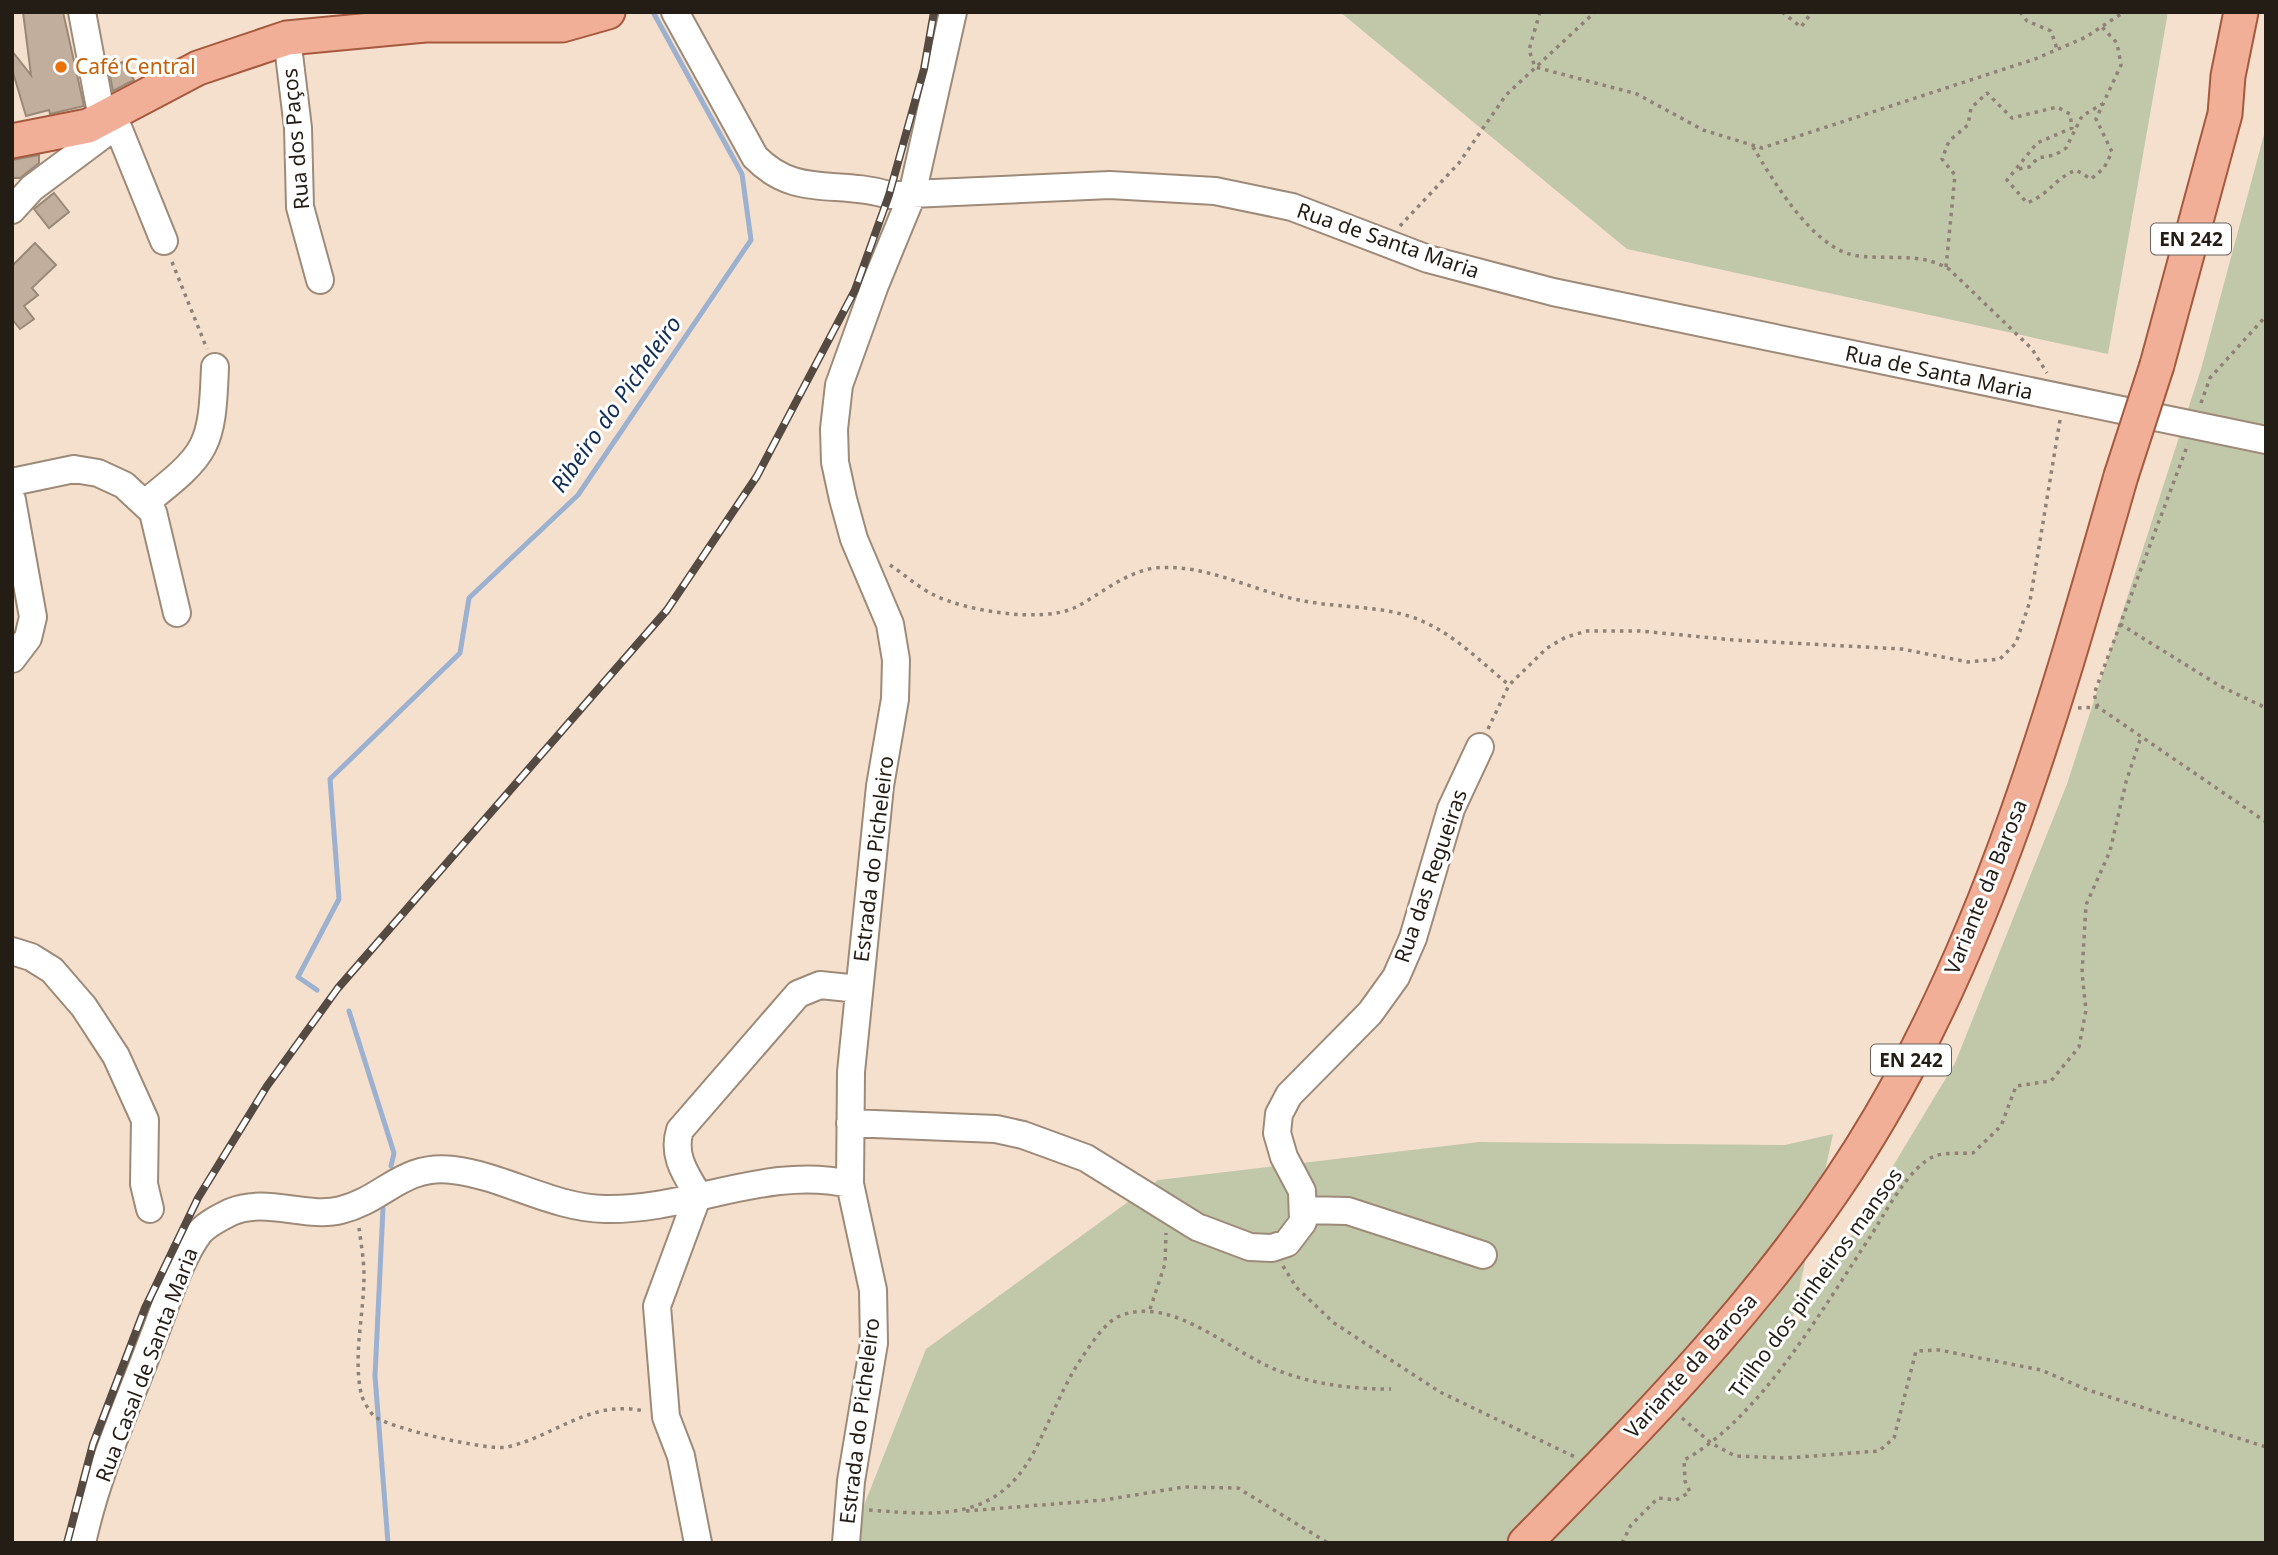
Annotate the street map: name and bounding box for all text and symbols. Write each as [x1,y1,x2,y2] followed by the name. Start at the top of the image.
[75,52,196,80] place label: Café Central
[53,59,69,75] marker: Café Central
[275,67,315,211] street label: Rua dos Paços
[1293,196,1483,284] street label: Rua de Santa Maria
[2151,224,2231,255] road number: EN 242
[542,309,688,498] water label: Ribeiro do Picheleiro
[1843,338,2036,406] street label: Rua de Santa Maria
[846,754,900,963] street label: Estrada do Picheleiro
[1387,785,1473,966] street label: Rua das Regueiras
[1937,795,2033,978] street label: Variante da Barosa
[1871,1044,1951,1076] road number: EN 242
[1722,1162,1908,1403] street label: Trilho dos pinheiros mansos
[88,1243,204,1486] street label: Rua Casal de Santa Maria
[1618,1287,1763,1444] street label: Variante da Barosa
[832,1316,886,1525] street label: Estrada do Picheleiro

